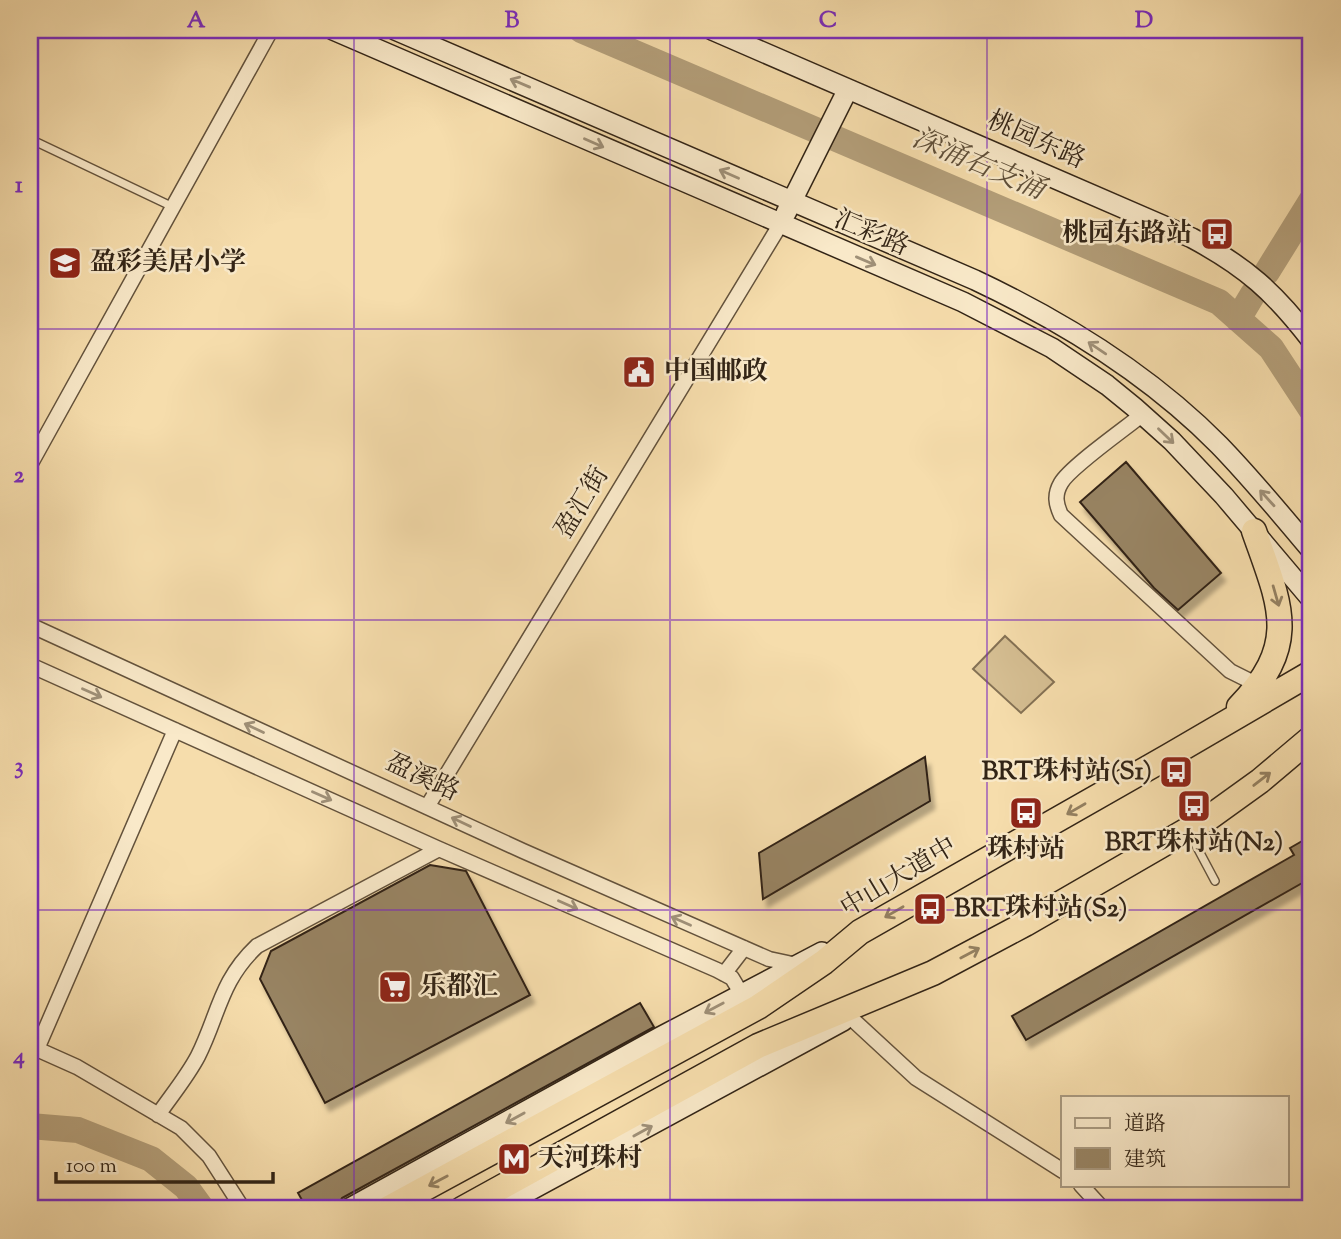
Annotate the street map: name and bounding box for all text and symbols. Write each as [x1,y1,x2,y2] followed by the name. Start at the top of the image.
[187,5,206,38] text: A
[505,5,520,38] text: B
[819,5,837,38] text: C
[1135,5,1153,38] text: D
[510,76,532,89] one-way arrow
[981,103,1091,179] street label: 桃园东路
[906,119,1053,212] water label: 深涌右支涌
[583,137,604,150] one-way arrow
[719,167,740,180] one-way arrow
[15,170,23,203] text: 1
[828,202,914,266] street label: 汇彩路
[1198,215,1236,253] bus stop icon: 桃园东路站
[1062,216,1192,253] place label: 桃园东路站
[46,244,84,282] school or university icon: 盈彩美居小学
[90,245,246,282] place label: 盈彩美居小学
[855,255,876,268] one-way arrow
[1088,340,1108,354] one-way arrow
[620,353,658,391] public building icon: 中国邮政
[664,354,768,391] place label: 中国邮政
[1158,427,1175,444] one-way arrow
[14,460,25,493] text: 2
[547,460,619,546] street label: 盈汇街
[1259,489,1275,507] one-way arrow
[1270,585,1283,607] one-way arrow
[81,687,102,700] one-way arrow
[244,721,265,734] one-way arrow
[379,745,465,811] street label: 盈溪路
[14,751,24,784] text: 3
[1157,753,1195,791] bus stop icon: BRT珠村站(S1)
[982,754,1152,791] place label: BRT珠村站(S1)
[1252,772,1270,787] one-way arrow
[1175,787,1213,825] bus stop icon: BRT珠村站(N2)
[311,790,332,803] one-way arrow
[1007,794,1045,832] bus stop icon: 珠村站
[1066,803,1087,816] one-way arrow
[451,815,472,829] one-way arrow
[1105,825,1283,862] place label: BRT珠村站(N2)
[834,829,964,927] street label: 中山大道中
[987,832,1065,869] place label: 珠村站
[911,890,949,928] bus stop icon: BRT珠村站(S2)
[954,891,1127,928] place label: BRT珠村站(S2)
[557,899,578,912] one-way arrow
[885,905,905,919] one-way arrow
[671,914,693,927] one-way arrow
[959,946,980,960] one-way arrow
[376,968,414,1006] supermarket icon: 乐都汇
[420,969,498,1006] place label: 乐都汇
[705,1001,725,1015] one-way arrow
[12,1041,25,1074] text: 4
[1061,1096,1288,1186] legend
[1124,1110,1166,1140] text: 道路
[506,1111,526,1125] one-way arrow
[632,1124,653,1137] one-way arrow
[495,1140,533,1178] metro station icon: 天河珠村
[56,1141,273,1185] scale bar
[538,1141,642,1178] place label: 天河珠村
[1124,1146,1166,1176] text: 建筑
[66,1152,117,1182] text: 100 m
[428,1175,449,1188] one-way arrow

